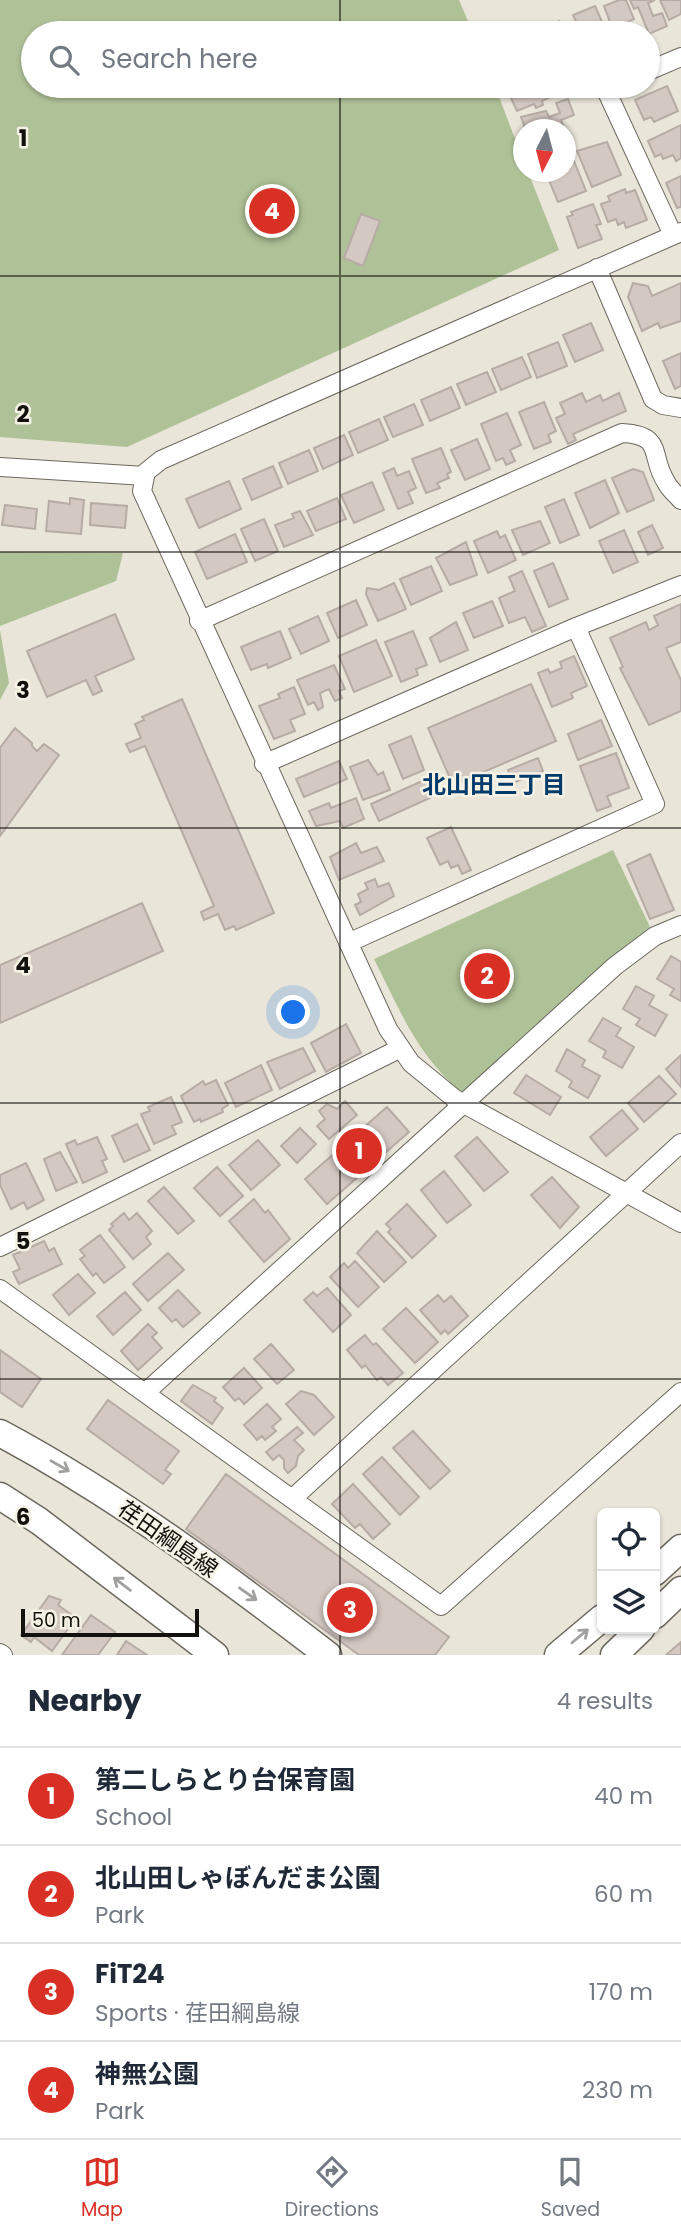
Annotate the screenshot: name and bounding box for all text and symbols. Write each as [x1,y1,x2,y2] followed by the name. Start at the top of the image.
[21,21,660,98] search box
[45,41,83,79] icon: search
[101,41,258,77] text: Search here
[513,119,576,182] north arrow
[19,122,27,154] text: 1
[249,185,295,237] pin: 4
[16,398,30,430] text: 2
[16,674,30,706] text: 3
[422,768,566,801] district label: 北山田三丁目
[15,949,31,981] text: 4
[464,950,510,1002] pin: 2
[276,995,310,1029] your location
[336,1125,382,1177] pin: 1
[16,1225,30,1257] text: 5
[49,1460,70,1473] one-way arrow
[112,1493,224,1585] street label: 荏田綱島線
[16,1501,30,1533] text: 6
[597,1508,660,1634] map controls
[597,1508,660,1571] button: locate
[597,1571,660,1634] button: layers
[113,1576,131,1591] one-way arrow
[327,1584,373,1636] pin: 3
[238,1587,257,1601] one-way arrow
[21,1606,200,1638] scale bar
[32,1607,81,1634] text: 50 m
[571,1628,589,1644] one-way arrow
[28,1679,142,1722] text: Nearby
[557,1685,653,1717] text: 4 results
[95,1762,355,1798] text: 第二しらとり台保育園
[47,1780,55,1812] text: 1
[594,1780,653,1812] text: 40 m
[95,1801,172,1833] text: School
[95,1860,380,1896] text: 北山田しゃぼんだま公園
[44,1878,58,1910] text: 2
[594,1878,653,1910] text: 60 m
[95,1899,144,1931] text: Park
[95,1956,165,1992] text: FiT24
[44,1976,58,2008] text: 3
[589,1976,653,2008] text: 170 m
[95,1997,300,2029] text: Sports · 荏田綱島線
[95,2056,199,2092] text: 神無公園
[43,2074,59,2106] text: 4
[582,2074,653,2106] text: 230 m
[95,2095,144,2127] text: Park
[81,2153,123,2224] tab: Map
[285,2153,379,2224] tab: Directions
[541,2153,600,2224] tab: Saved

